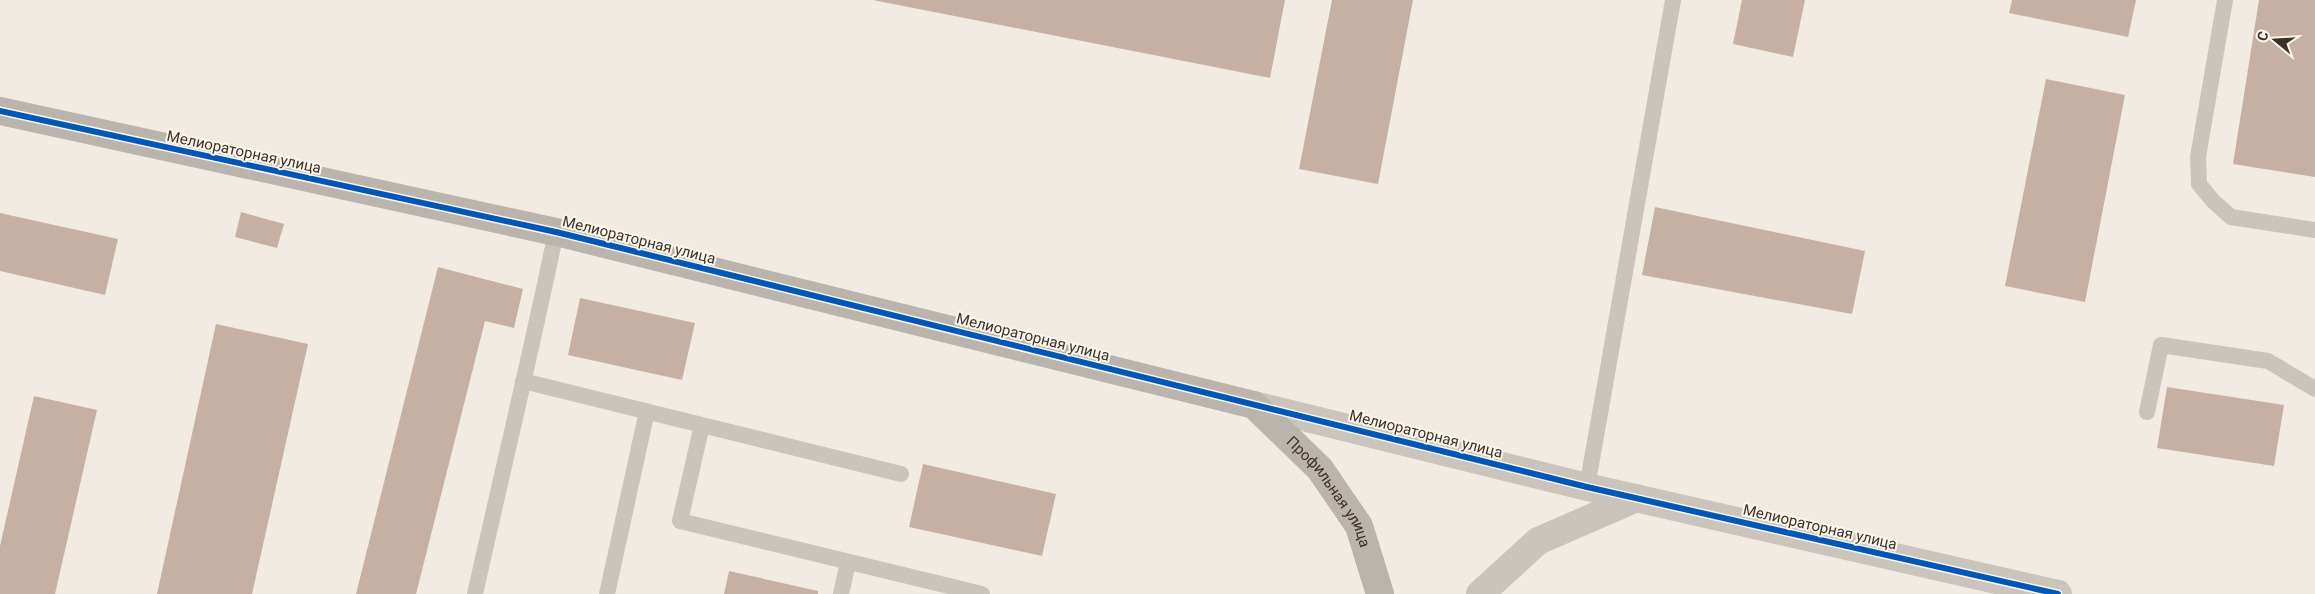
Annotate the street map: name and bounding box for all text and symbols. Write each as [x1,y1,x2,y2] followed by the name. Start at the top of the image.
[2250,15,2300,65] north arrow
[2254,29,2272,43] text: С
[165,127,323,177] street label: Мелиораторная улица
[561,212,717,268] street label: Мелиораторная улица
[955,309,1111,365] street label: Мелиораторная улица
[1348,406,1504,462] street label: Мелиораторная улица
[1283,433,1374,550] street label: Профильная улица
[1741,501,1899,553] street label: Мелиораторная улица

